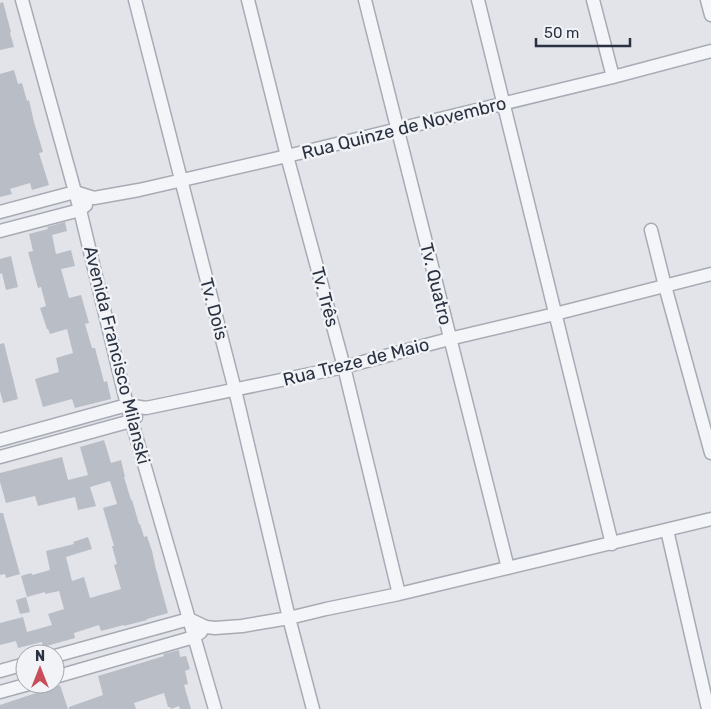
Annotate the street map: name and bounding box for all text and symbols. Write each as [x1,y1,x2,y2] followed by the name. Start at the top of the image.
[536,15,630,47] scale bar
[544,24,579,42] text: 50 m
[299,92,509,164] street label: Rua Quinze de Novembro
[415,241,457,327] street label: Tv. Quatro
[79,244,155,466] street label: Avenida Francisco Milanski
[306,265,344,329] street label: Tv. Três
[195,276,233,342] street label: Tv. Dois
[281,333,431,391] street label: Rua Treze de Maio
[15,644,65,694] north arrow
[35,648,45,665] text: N

